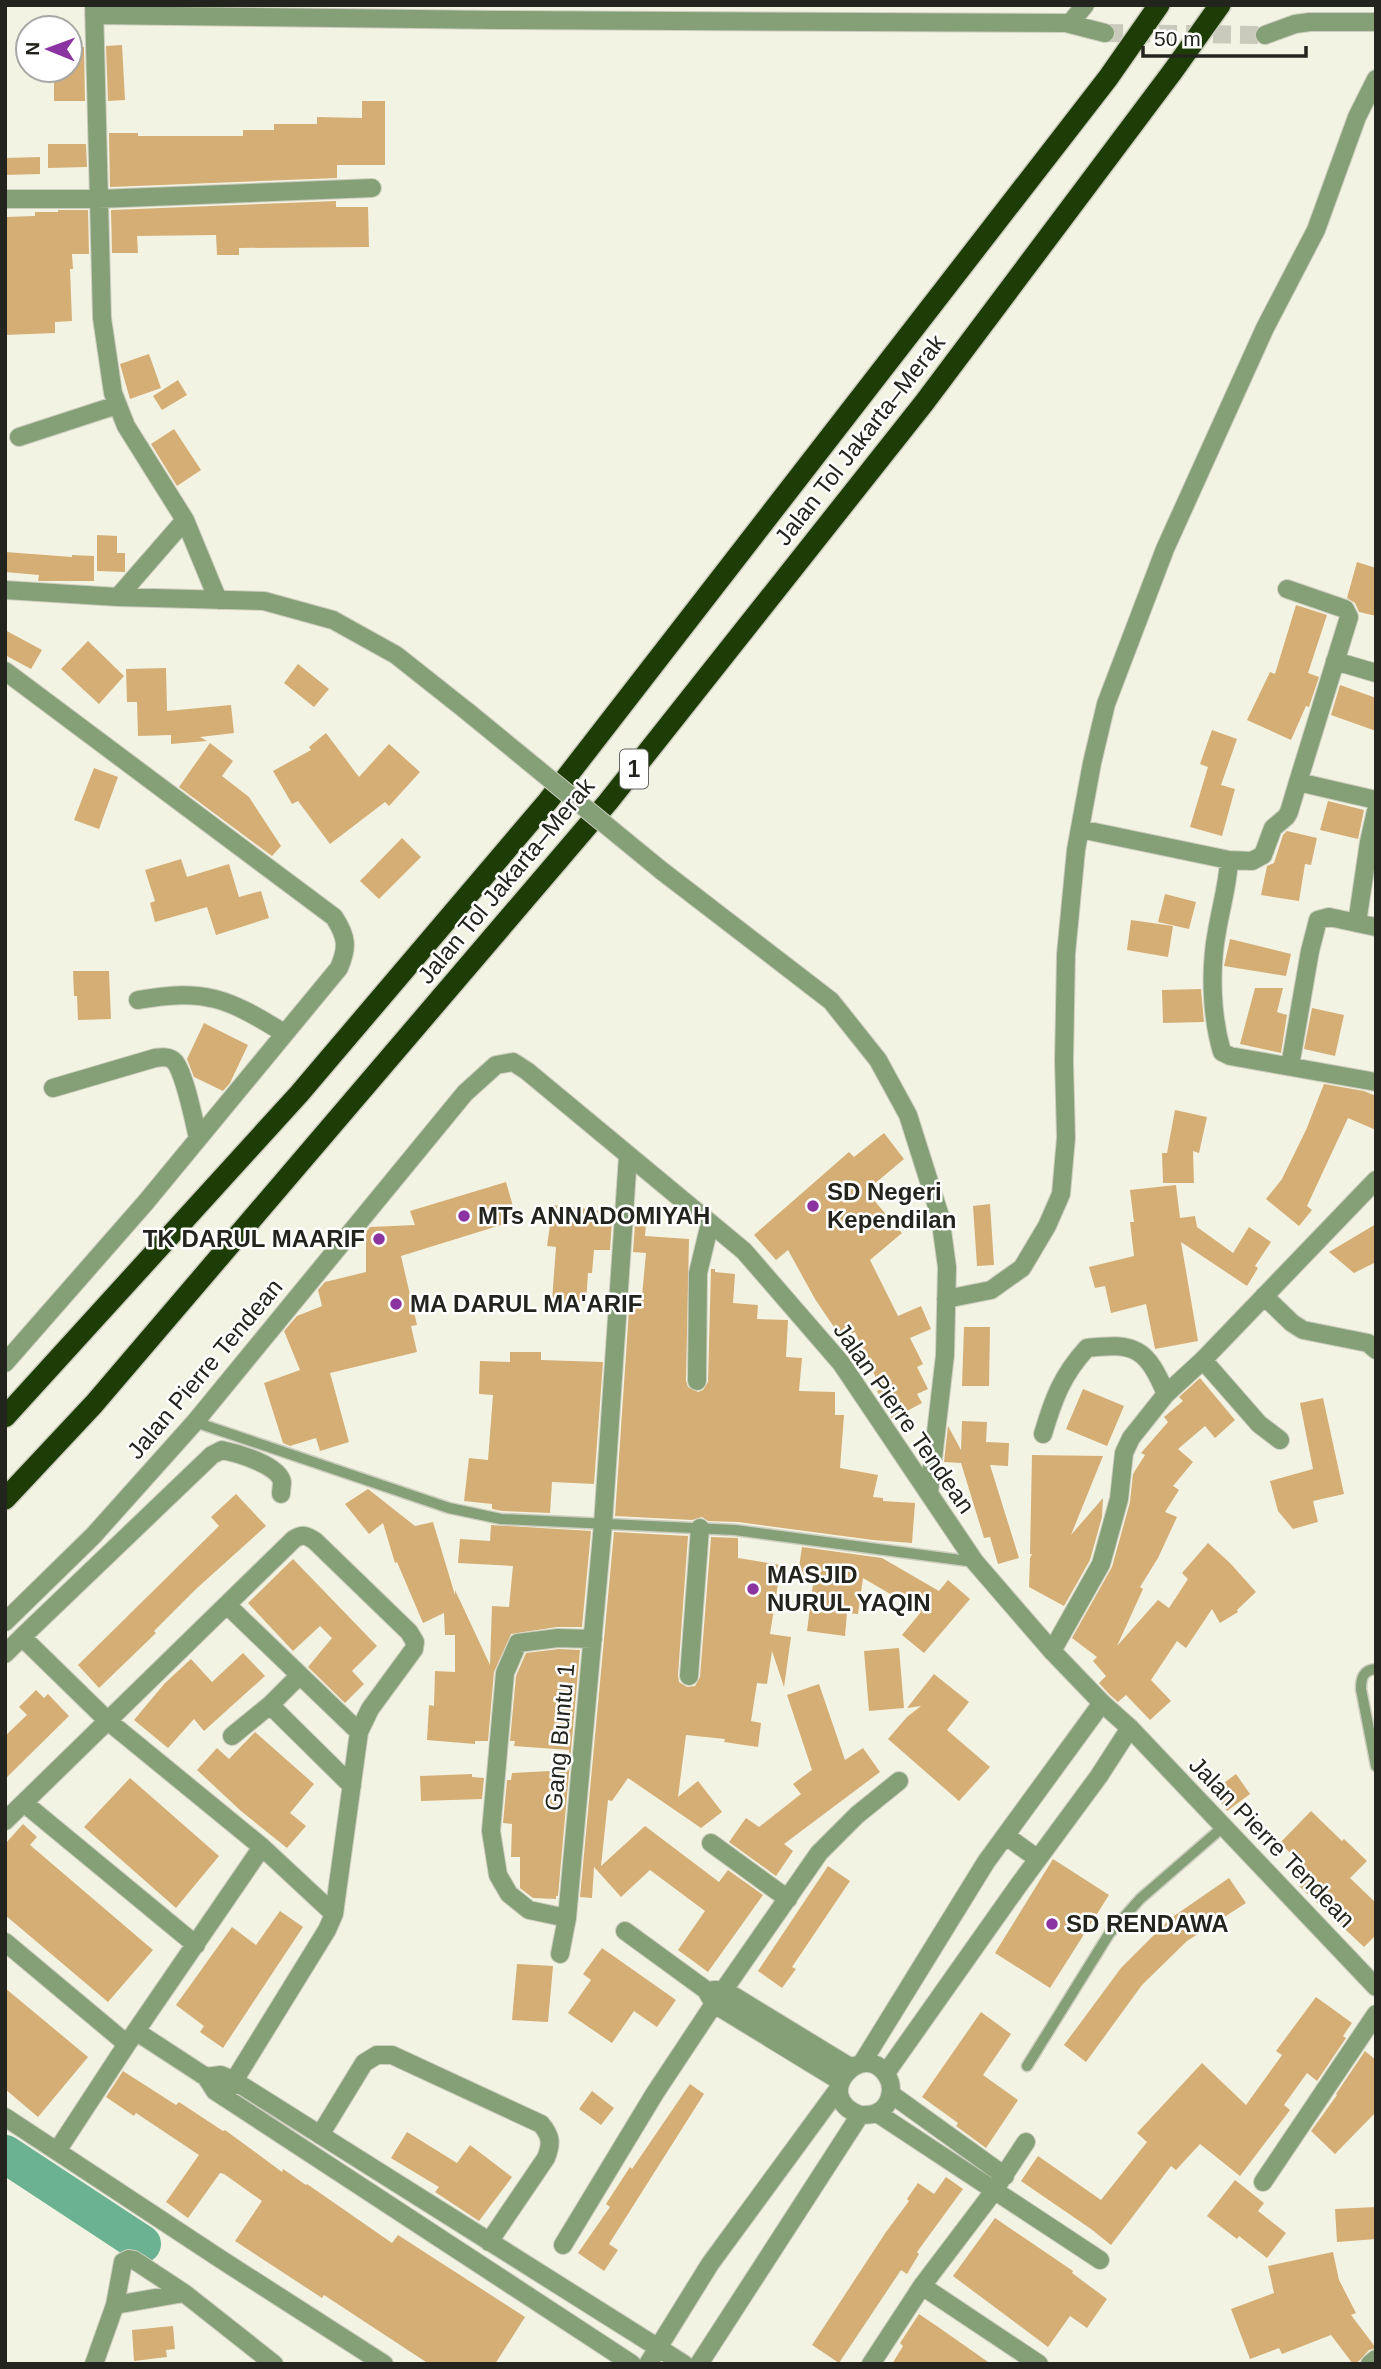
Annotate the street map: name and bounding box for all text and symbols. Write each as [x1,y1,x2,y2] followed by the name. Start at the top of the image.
[14,14,84,84] north arrow
[1143,14,1306,58] scale bar
[1154,27,1201,50] text: 50 m
[22,42,43,56] text: N
[769,328,951,550] street label: Jalan Tol Jakarta–Merak
[620,750,648,789] road number: 1
[412,772,600,989] street label: Jalan Tol Jakarta–Merak
[827,1178,956,1233] place label: SD Negeri Kependilan
[805,1198,821,1214] marker: SD Negeri Kependilan
[478,1202,710,1229] place label: MTs ANNADOMIYAH
[456,1208,472,1224] marker: MTs ANNADOMIYAH
[143,1225,365,1252] place label: TK DARUL MAARIF
[371,1231,387,1247] marker: TK DARUL MAARIF
[122,1273,288,1464] street label: Jalan Pierre Tendean
[410,1290,642,1317] place label: MA DARUL MA'ARIF
[388,1296,404,1312] marker: MA DARUL MA'ARIF
[828,1317,980,1518] street label: Jalan Pierre Tendean
[767,1561,931,1616] place label: MASJID NURUL YAQIN
[745,1581,761,1597] marker: MASJID NURUL YAQIN
[540,1662,579,1812] street label: Gang Buntu 1
[1184,1751,1361,1932] street label: Jalan Pierre Tendean
[1066,1910,1229,1937] place label: SD RENDAWA
[1044,1916,1060,1932] marker: SD RENDAWA

